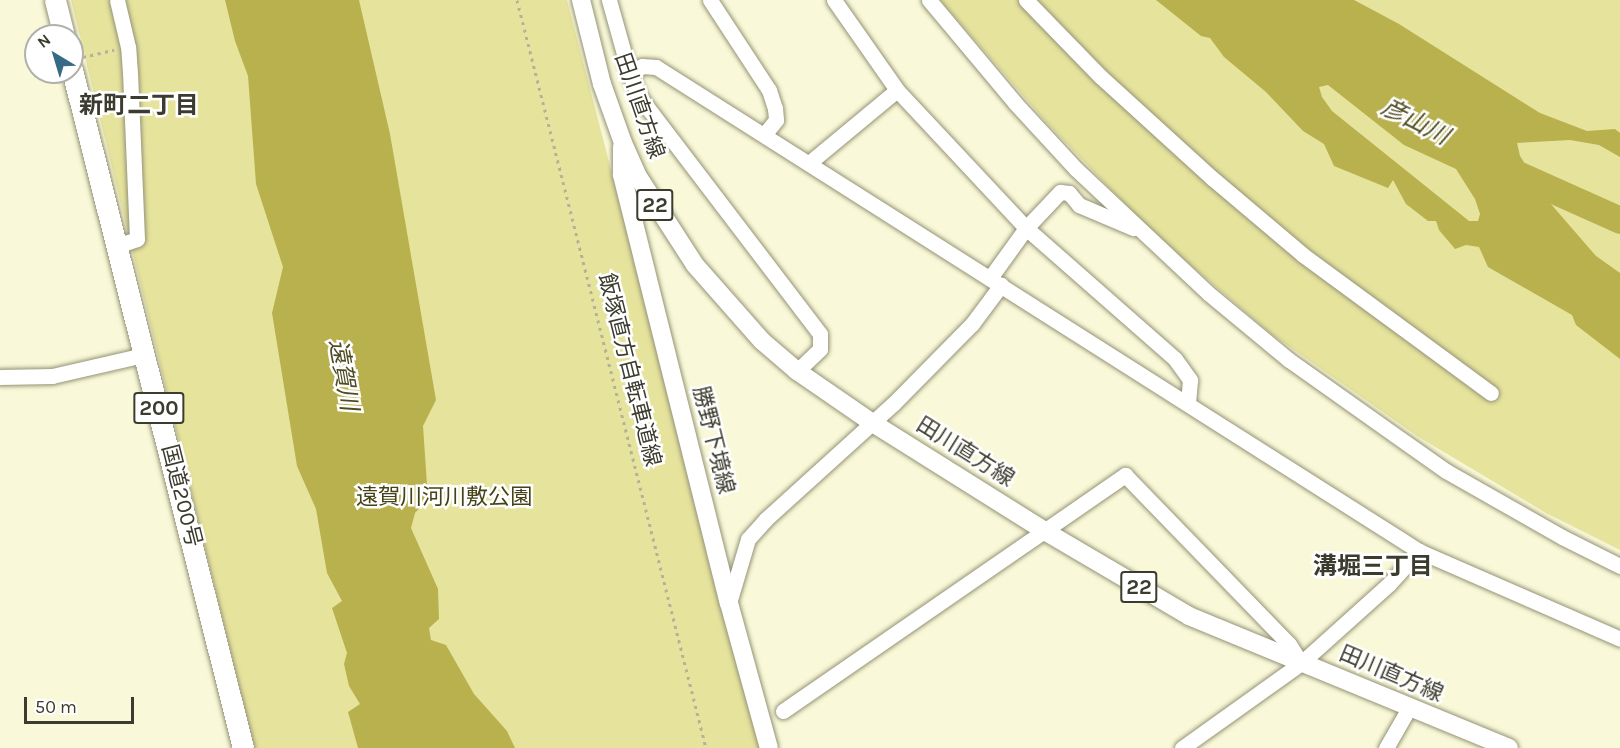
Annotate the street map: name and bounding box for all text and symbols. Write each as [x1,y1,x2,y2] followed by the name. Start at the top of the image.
[24,24,84,84] north arrow
[33,30,54,52] text: N
[609,50,669,162] street label: 田川直方線
[79,92,199,120] district label: 新町二丁目
[1376,93,1454,151] water label: 彦山川
[636,187,674,223] road number: 22
[592,271,666,469] street label: 飯塚直方自転車道線
[323,337,363,413] water label: 遠賀川
[687,383,739,497] street label: 勝野下境線
[132,390,186,426] road number: 200
[911,412,1019,492] street label: 田川直方線
[156,442,206,550] street label: 国道200号
[356,485,532,511] park label: 遠賀川河川敷公園
[1313,553,1433,581] district label: 溝堀三丁目
[1120,569,1158,605] road number: 22
[1335,640,1447,708] street label: 田川直方線
[27,685,136,723] scale bar
[35,696,77,718] text: 50 m

